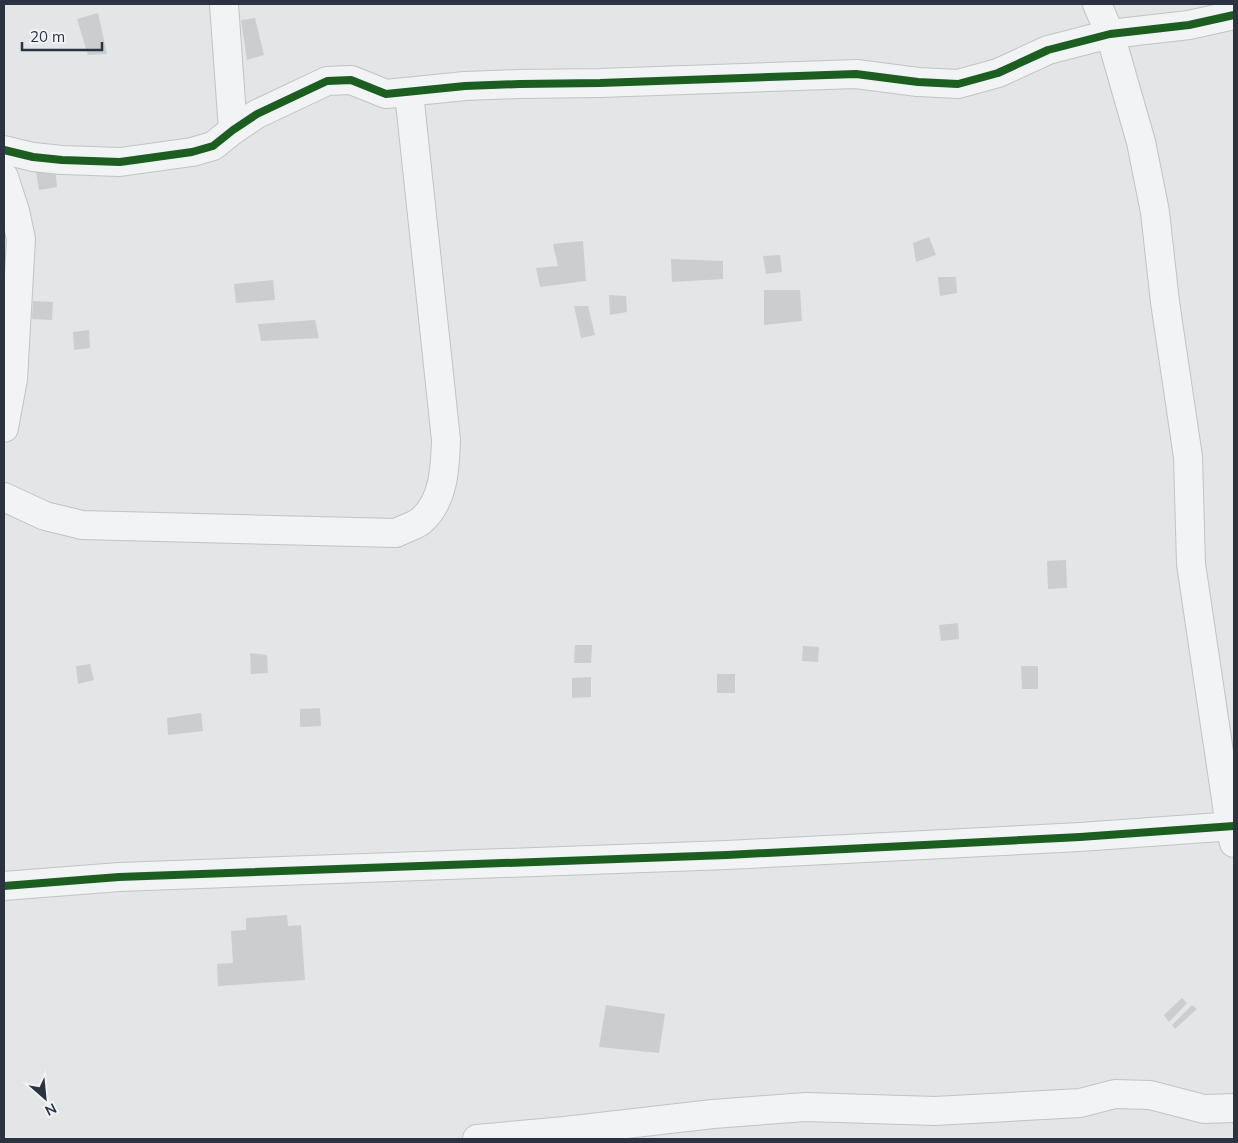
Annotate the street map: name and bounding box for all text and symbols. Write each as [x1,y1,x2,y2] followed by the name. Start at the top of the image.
[22,20,102,52] scale bar
[30,27,65,46] text: 20 m
[20,1073,70,1123] north arrow
[42,1099,60,1120] text: N

